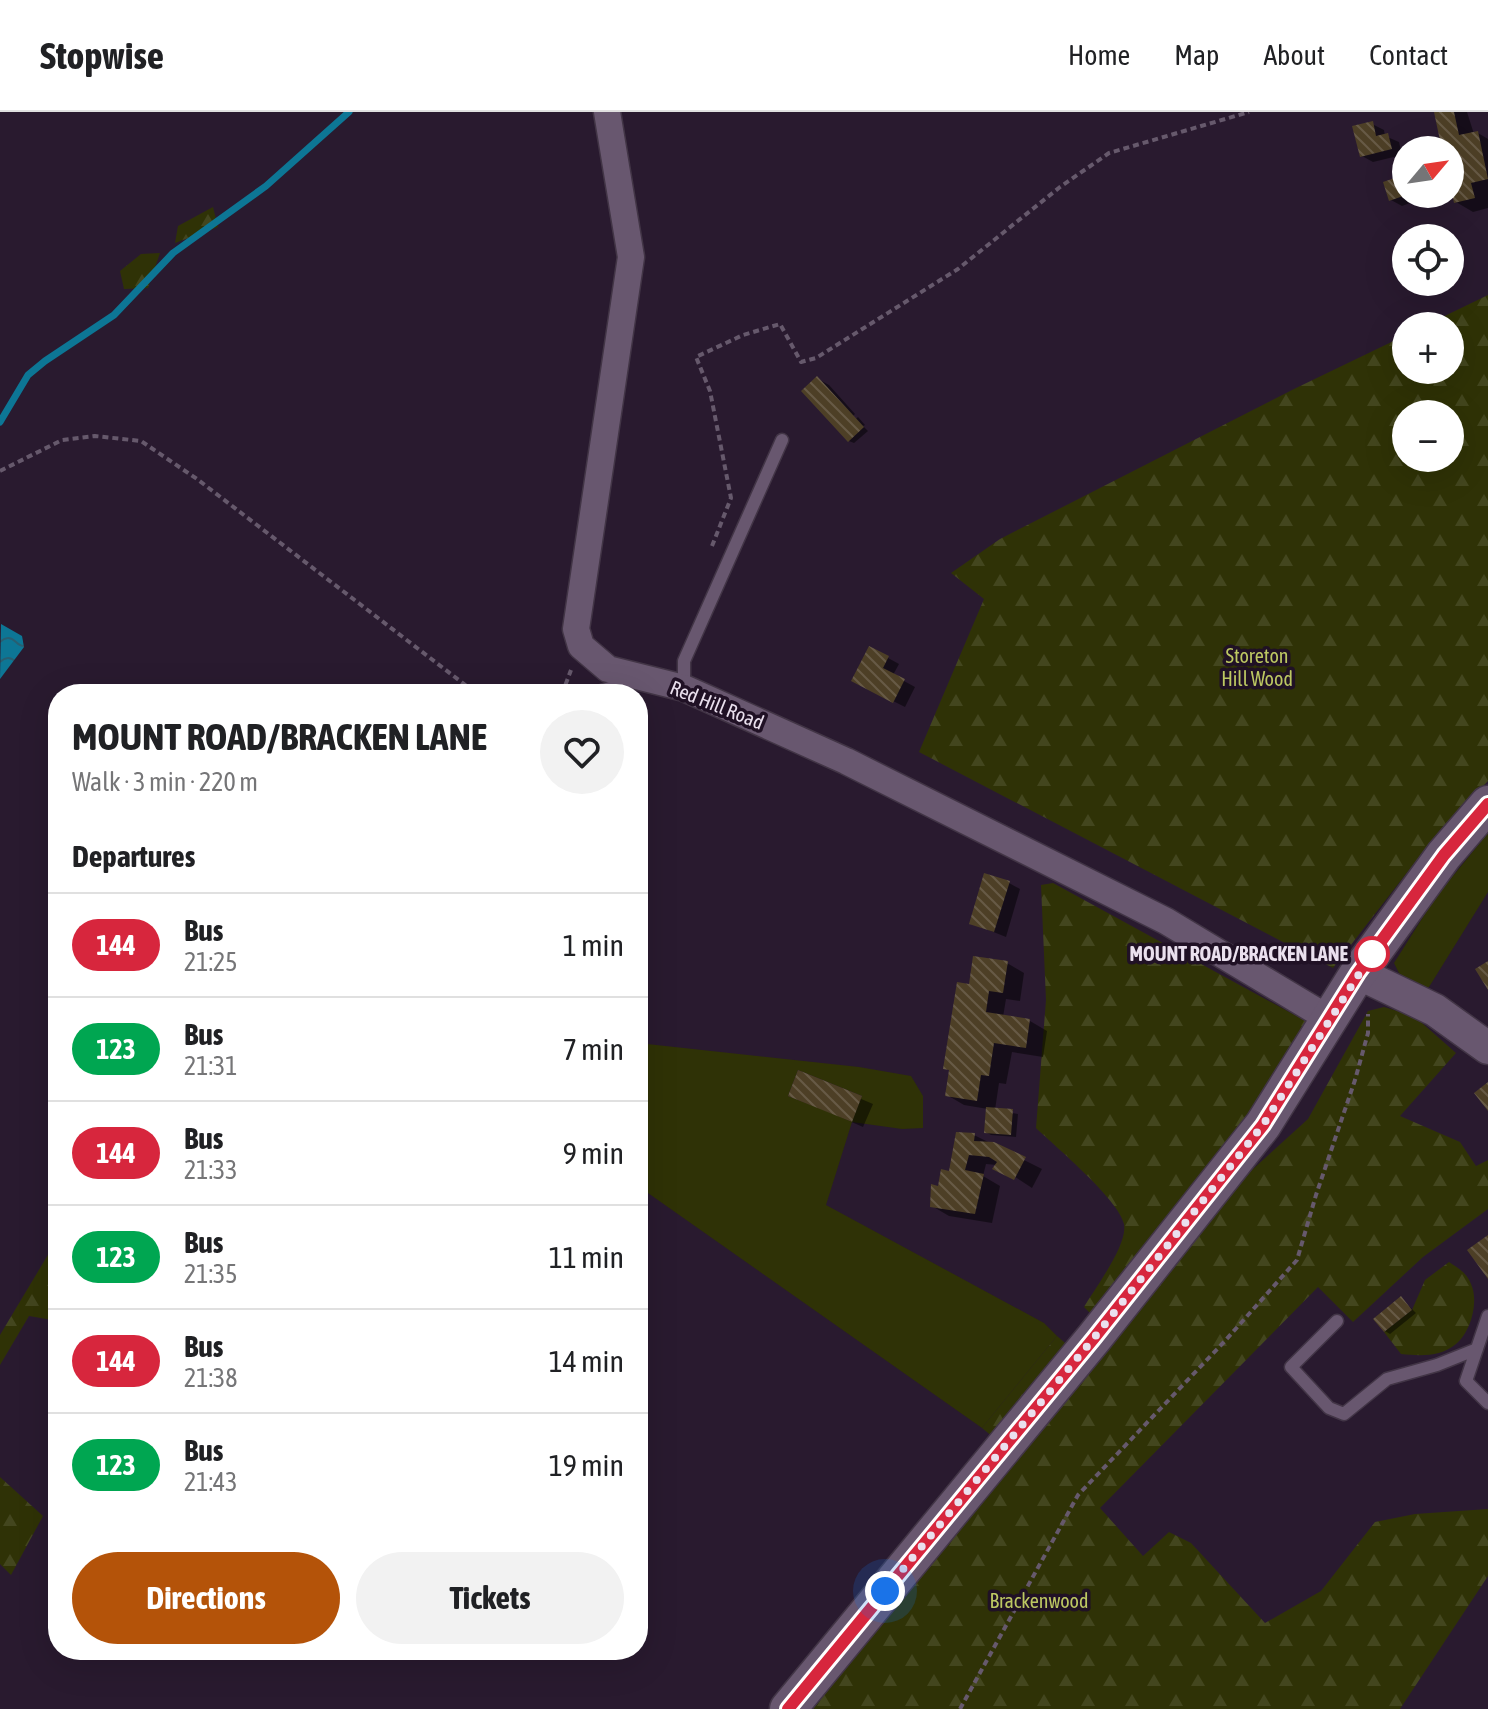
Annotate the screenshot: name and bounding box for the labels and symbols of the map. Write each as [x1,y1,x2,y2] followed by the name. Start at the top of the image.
[1392,136,1464,208] north arrow
[1221,644,1293,690] park label: Storeton Hill Wood
[667,675,767,734] street label: Red Hill Road
[1355,937,1389,971] marker: MOUNT ROAD/BRACKEN LANE
[1130,942,1348,965] place label: MOUNT ROAD/BRACKEN LANE
[865,1571,905,1611] your location
[990,1589,1088,1612] park label: Brackenwood

